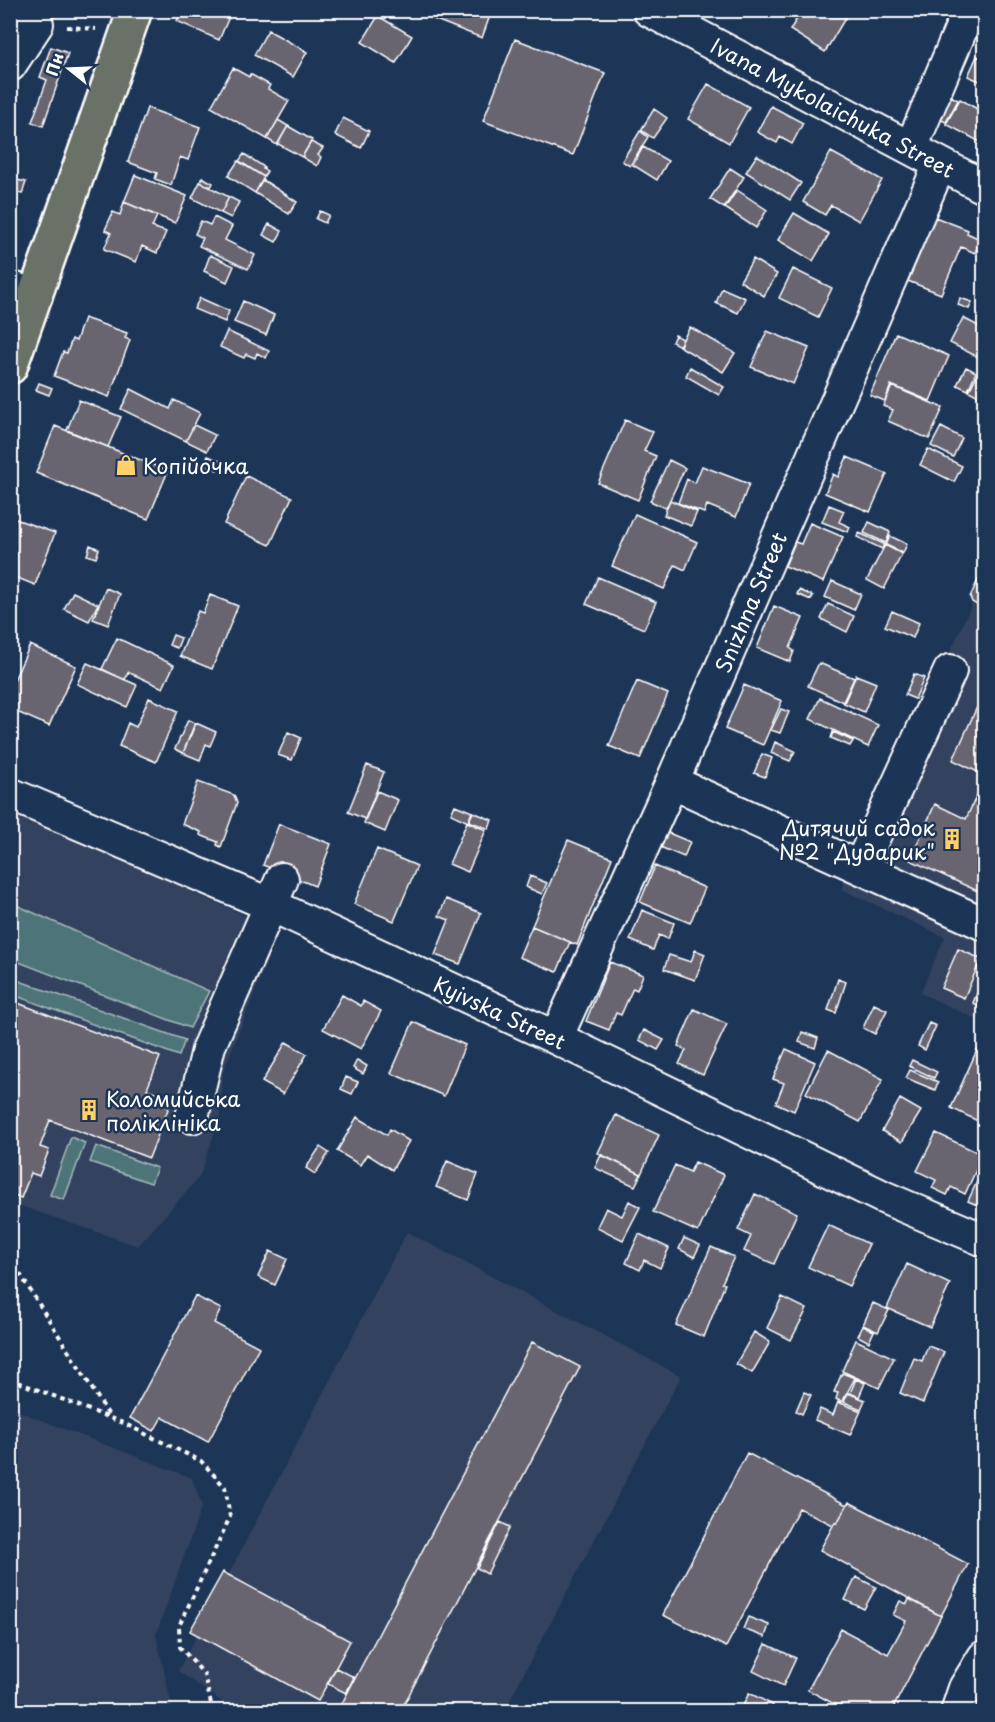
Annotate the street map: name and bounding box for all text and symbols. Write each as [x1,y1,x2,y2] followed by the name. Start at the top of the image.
[705,29,961,185] street label: Ivana Mykolaichuka Street
[39,39,99,99] north arrow
[39,49,69,79] text: Пн
[143,449,249,481] place label: Копійочка
[114,453,138,477] shop icon: Копійочка
[706,527,794,677] street label: Snizhna Street
[779,811,936,867] place label: Дитячий садок №2 "Дударик"
[940,827,964,851] building icon: Дитячий садок №2 "Дударик"
[429,967,571,1057] street label: Kyivska Street
[106,1082,240,1138] place label: Коломийська поліклініка
[77,1098,101,1122] building icon: Коломийська поліклініка

